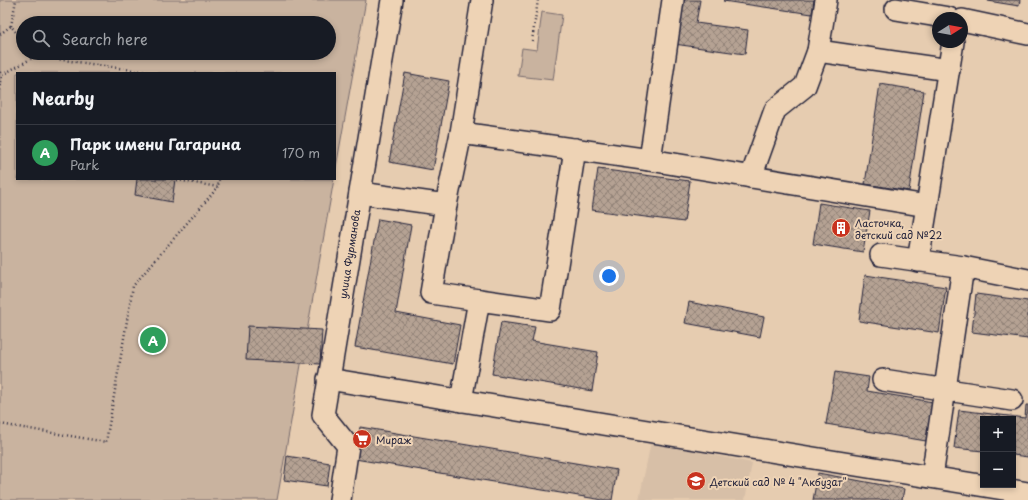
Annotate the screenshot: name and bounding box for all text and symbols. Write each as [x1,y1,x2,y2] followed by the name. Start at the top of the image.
[932,12,968,48] north arrow
[16,16,336,60] search box
[30,27,52,49] icon: search
[62,27,148,50] text: Search here
[32,85,94,111] text: Nearby
[70,132,241,155] text: Парк имени Гагарина
[40,143,50,162] text: A
[282,143,320,162] text: 170 m
[70,155,99,174] text: Park
[335,208,365,300] street label: улица Фурманова
[855,215,942,242] place label: Ласточка, детский сад №22
[830,217,852,239] building icon: Ласточка, детский сад №22
[599,266,619,286] your location
[140,325,166,355] pin: A
[980,416,1016,488] map controls
[980,416,1016,452] button: +
[351,428,373,450] supermarket icon: Мираж
[376,432,411,447] place label: Мираж
[980,452,1016,488] button: −
[685,470,707,492] school or university icon: Детский сад № 4 "Акбузат"
[709,474,847,489] place label: Детский сад № 4 "Акбузат"

